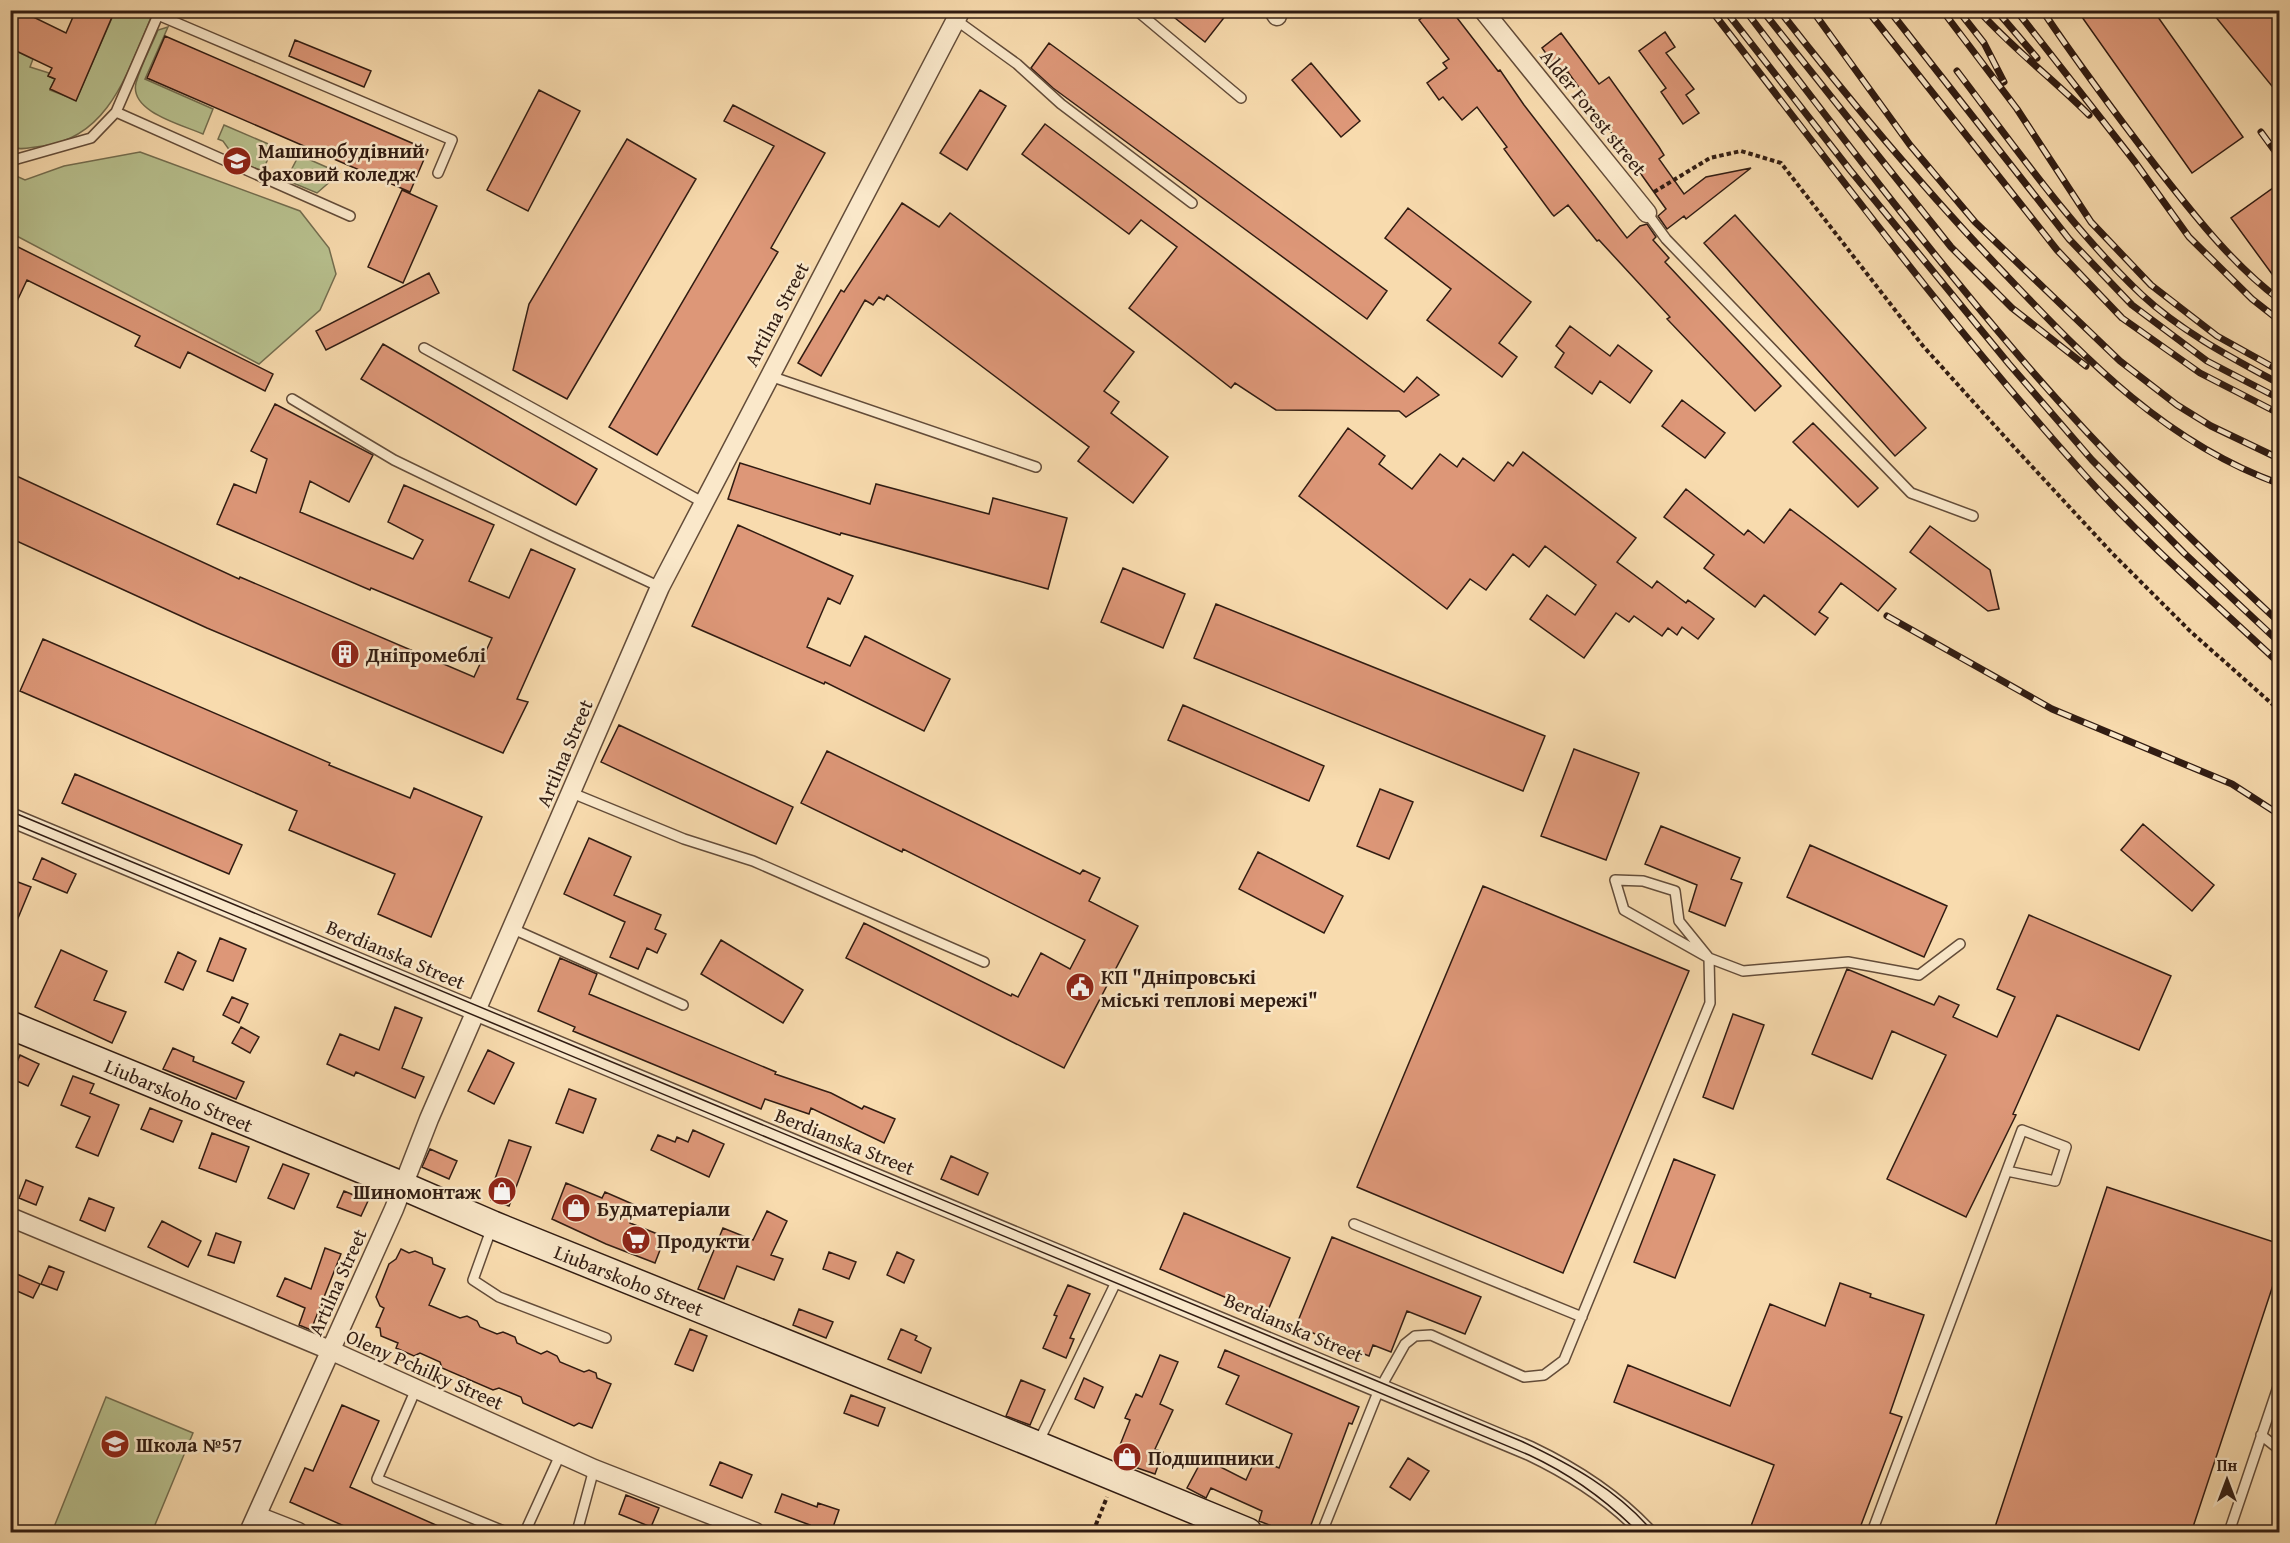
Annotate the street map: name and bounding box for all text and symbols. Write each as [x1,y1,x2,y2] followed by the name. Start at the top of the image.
[1534,43,1654,181] street label: Alder Forest street
[258,136,425,188] place label: Машинобудівний фаховий коледж
[221,145,253,177] school or university icon: Машинобудівний фаховий коледж
[736,257,816,371] street label: Artilna Street
[329,638,361,670] building icon: Дніпромеблі
[365,640,486,669] place label: Дніпромеблі
[528,695,600,811] street label: Artilna Street
[322,912,470,996] street label: Berdianska Street
[1101,962,1318,1014] place label: КП "Дніпровські міські теплові мережі"
[1064,971,1096,1003] public building icon: КП "Дніпровські міські теплові мережі"
[100,1051,258,1139] street label: Liubarskoho Street
[771,1100,919,1182] street label: Berdianska Street
[486,1175,518,1207] shop icon: Шиномонтаж
[353,1177,481,1206] place label: Шиномонтаж
[560,1192,592,1224] shop icon: Будматеріали
[597,1194,731,1223] place label: Будматеріали
[300,1224,374,1340] street label: Artilna Street
[620,1224,652,1256] supermarket icon: Продукти
[657,1226,750,1255] place label: Продукти
[550,1237,708,1323] street label: Liubarskoho Street
[1220,1285,1368,1369] street label: Berdianska Street
[342,1321,508,1417] street label: Oleny Pchilky Street
[99,1428,131,1460] school or university icon: Школа №57
[136,1430,242,1459] place label: Школа №57
[1111,1441,1143,1473] shop icon: Подшипники
[1148,1443,1274,1472] place label: Подшипники
[2197,1450,2257,1510] north arrow
[2217,1453,2237,1477] text: Пн

